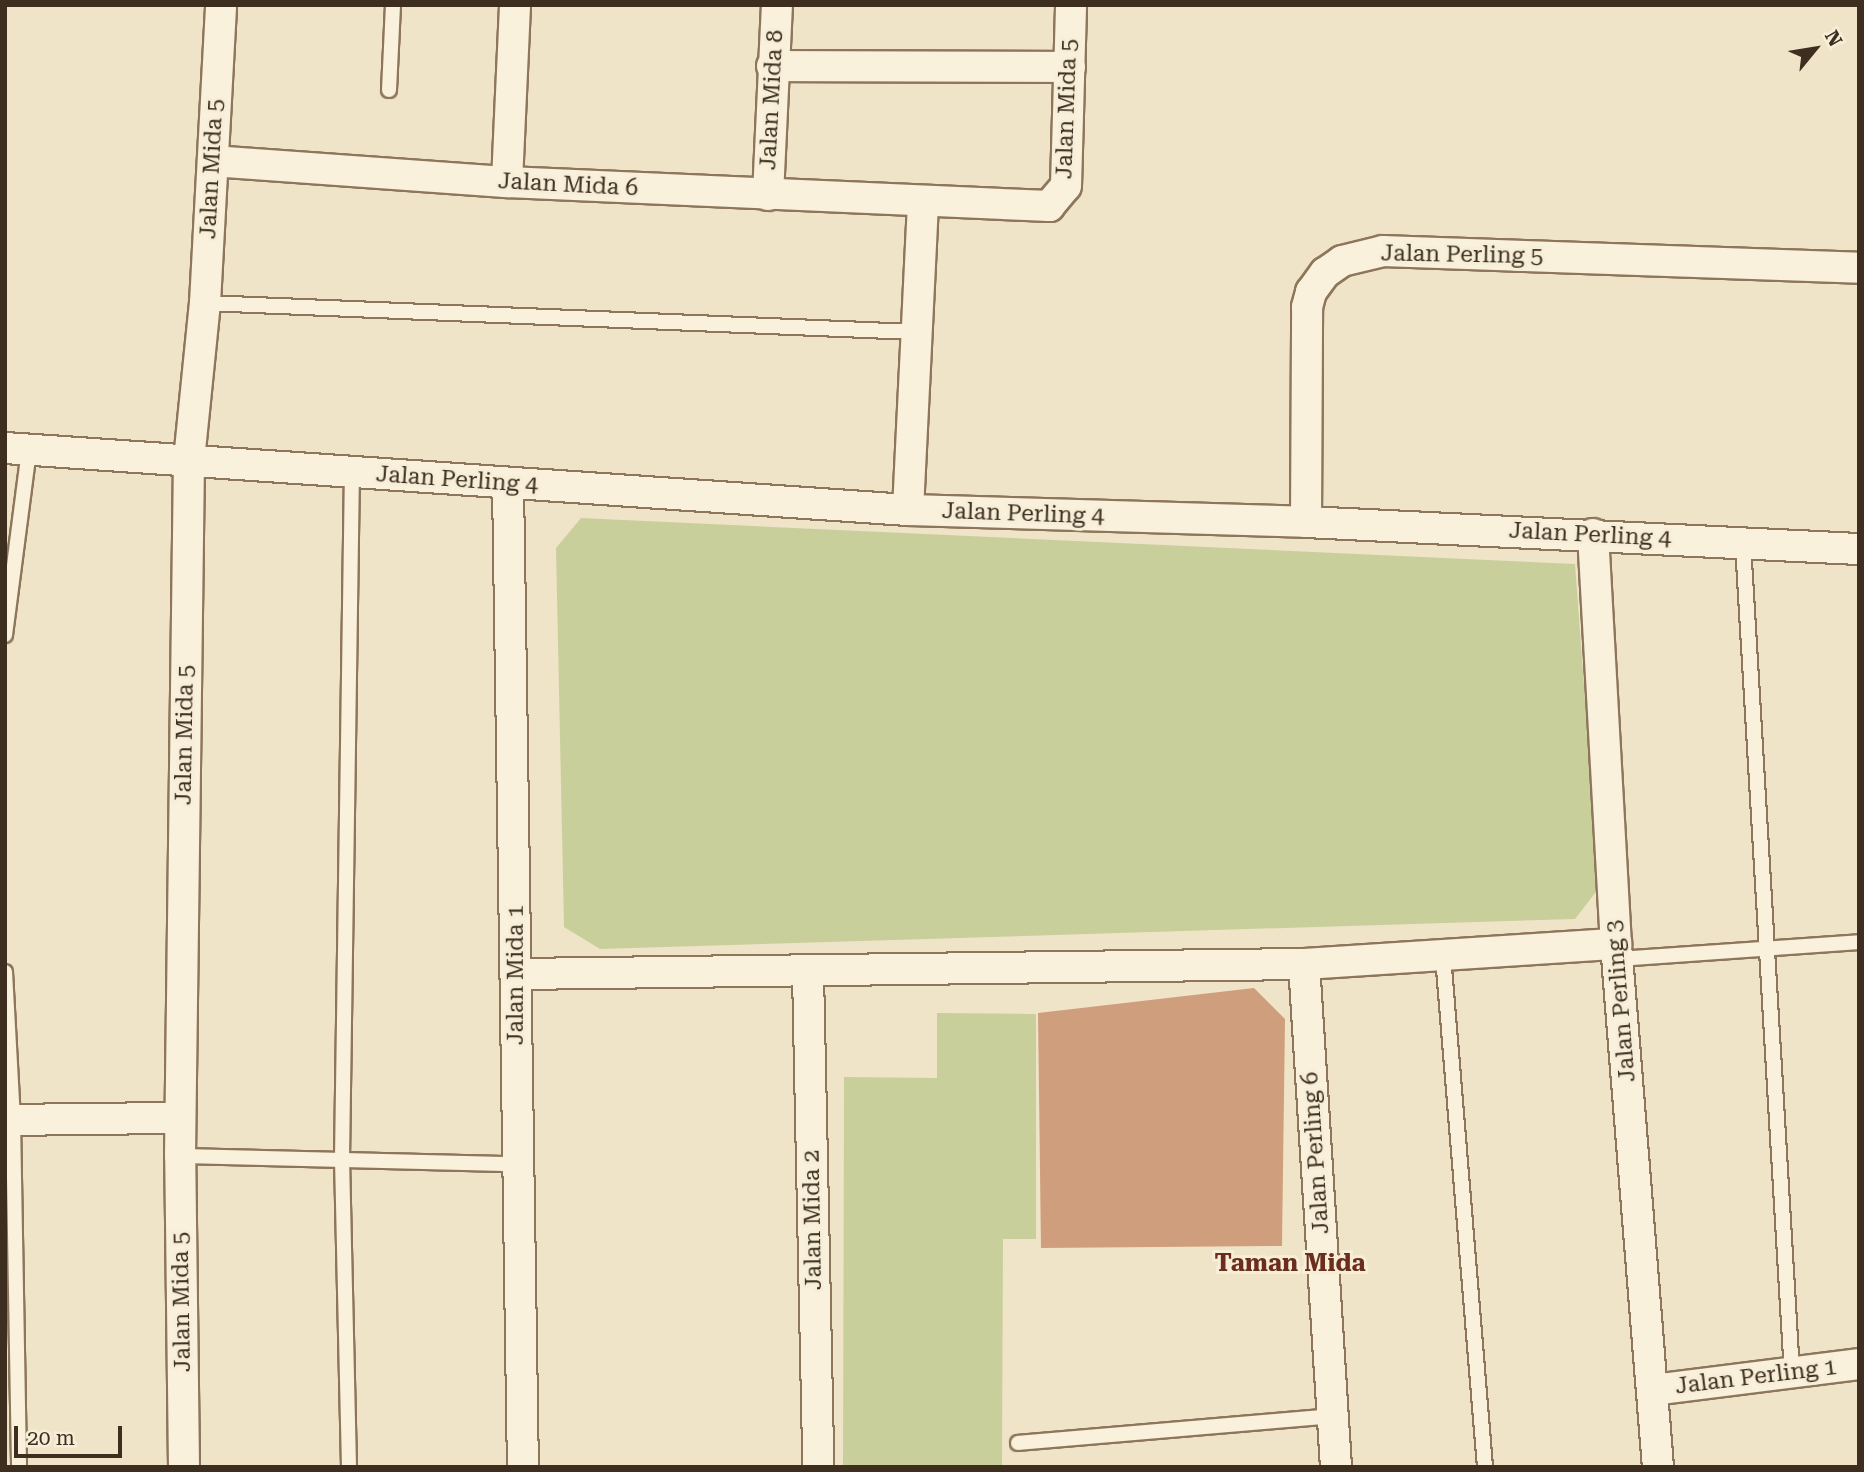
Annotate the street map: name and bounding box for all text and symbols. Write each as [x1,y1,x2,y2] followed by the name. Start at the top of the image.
[1780,14,1850,84] north arrow
[1820,26,1847,50] text: N
[755,29,789,171] street label: Jalan Mida 8
[1051,38,1083,180] street label: Jalan Mida 5
[195,98,229,240] street label: Jalan Mida 5
[497,168,639,202] street label: Jalan Mida 6
[1381,240,1543,270] street label: Jalan Perling 5
[375,461,539,499] street label: Jalan Perling 4
[941,497,1105,531] street label: Jalan Perling 4
[1508,517,1672,553] street label: Jalan Perling 4
[170,665,200,805] street label: Jalan Mida 5
[502,905,530,1045] street label: Jalan Mida 1
[1600,919,1642,1083] street label: Jalan Perling 3
[1297,1071,1335,1235] street label: Jalan Perling 6
[798,1150,828,1290] street label: Jalan Mida 2
[167,1232,197,1372] street label: Jalan Mida 5
[1214,1250,1366,1278] district label: Taman Mida
[1674,1353,1838,1401] street label: Jalan Perling 1
[18,1412,126,1456] scale bar
[27,1426,75,1450] text: 20 m

